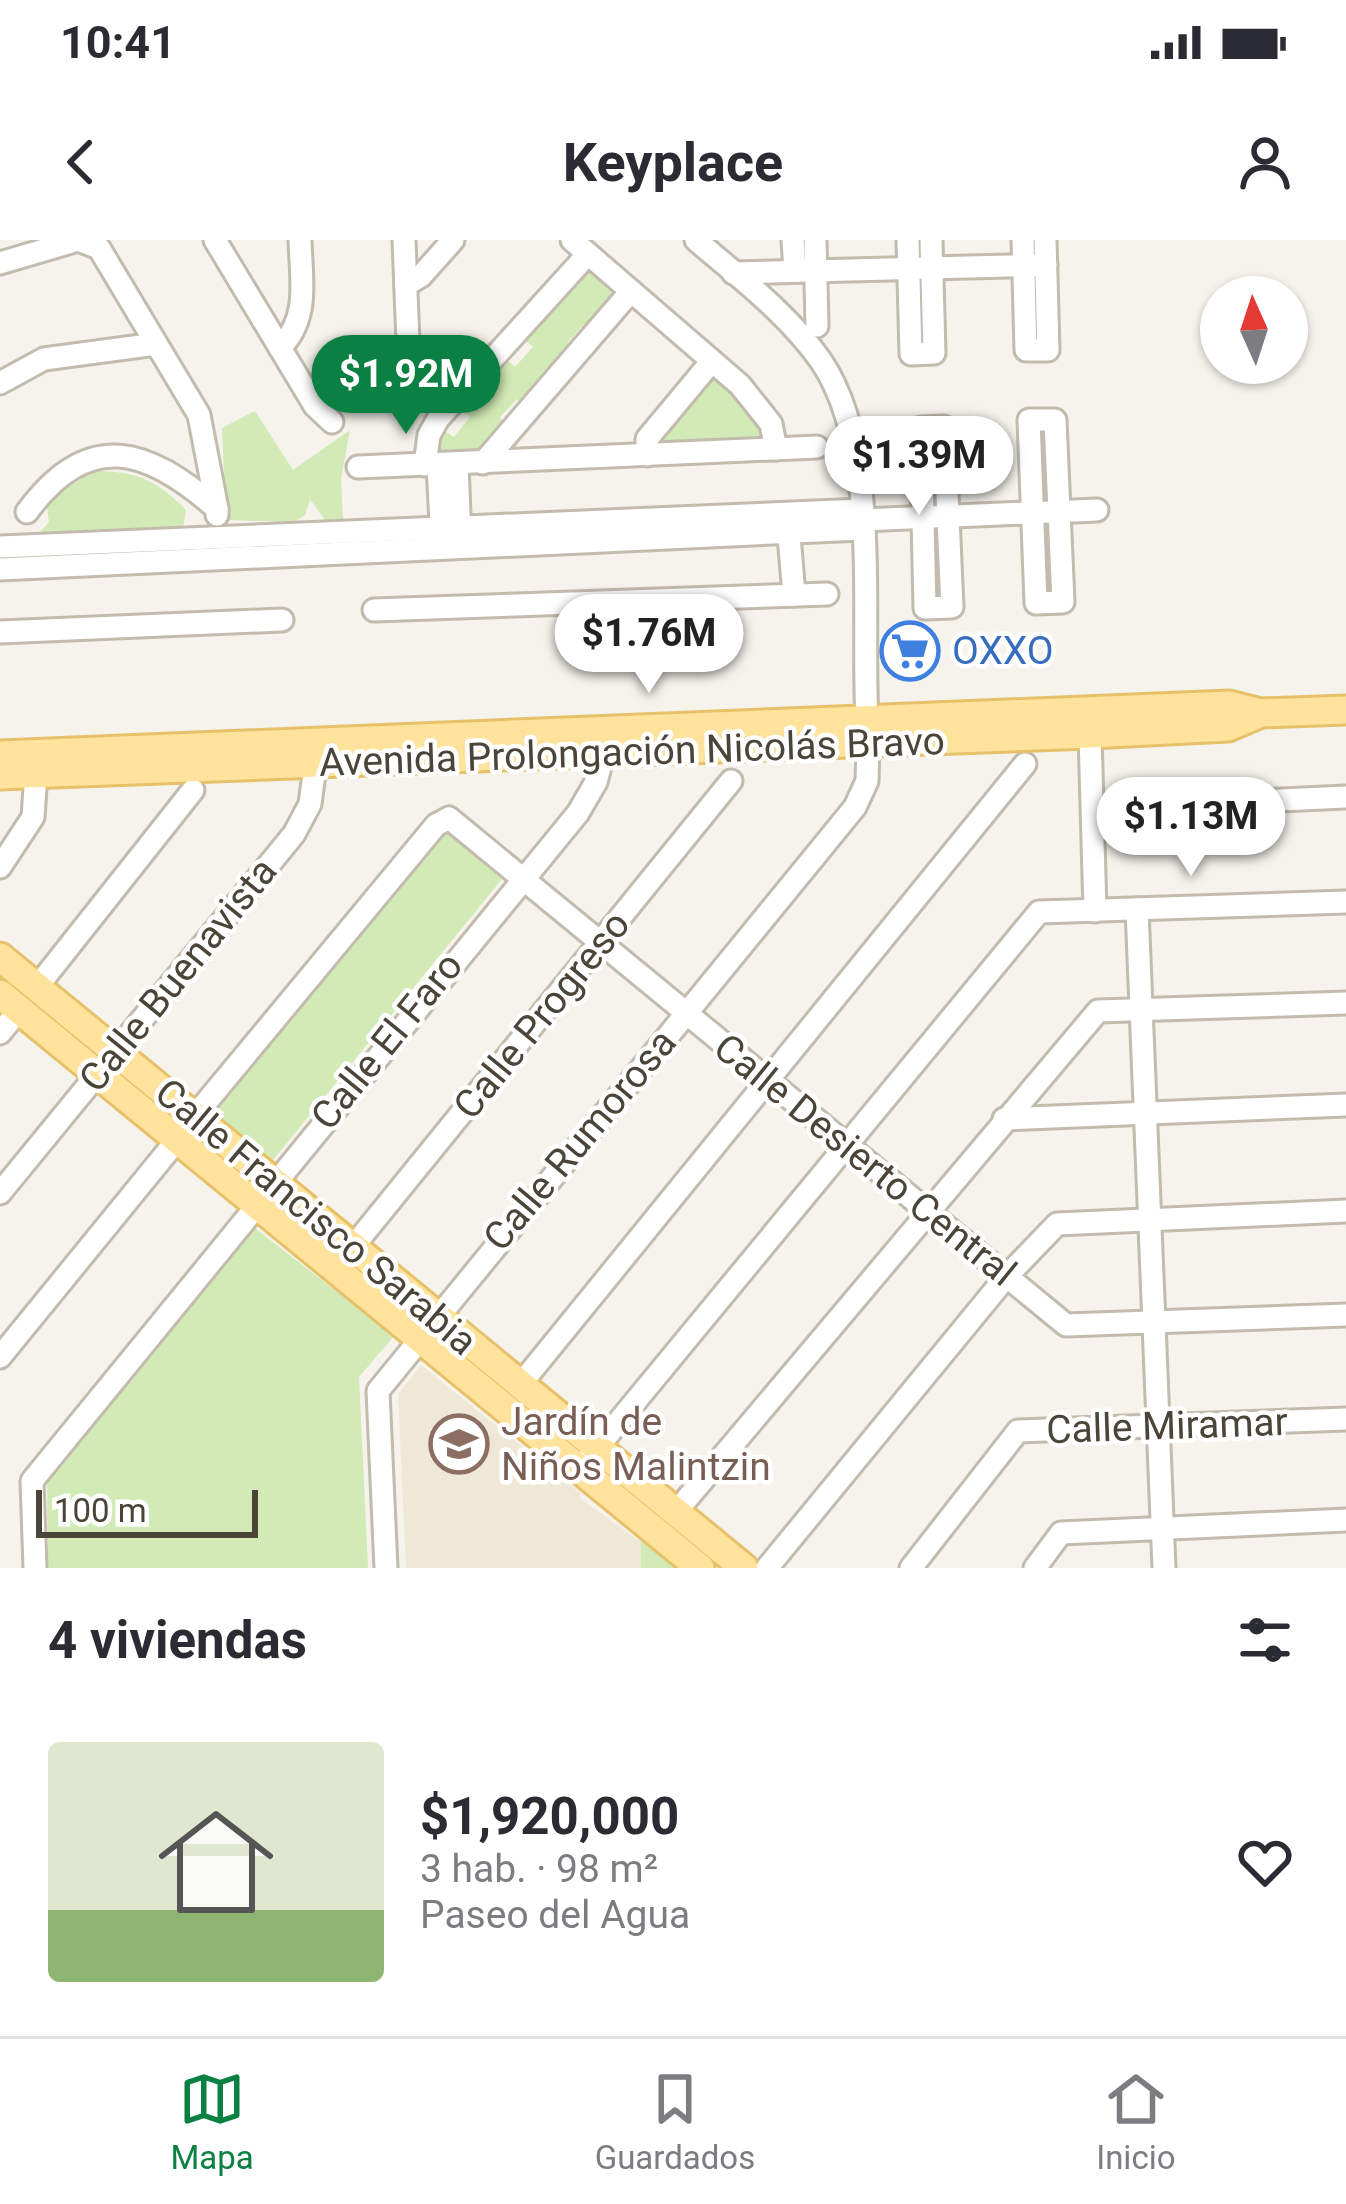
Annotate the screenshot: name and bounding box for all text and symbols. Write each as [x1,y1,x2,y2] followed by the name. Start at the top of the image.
[60,16,176,69] text: 10:41
[48,129,114,195] icon: back
[1232,129,1298,195] icon: person
[563,131,783,194] text: Keyplace
[1200,276,1308,384] north arrow
[1200,276,1308,384] map controls
[308,335,504,437] pin: $1.92M
[339,351,473,397] text: $1.92M
[821,416,1017,518] pin: $1.39M
[852,432,986,478] text: $1.39M
[551,594,747,696] pin: $1.76M
[582,610,716,656] text: $1.76M
[879,620,941,682] supermarket icon: OXXO
[952,628,1054,674] place label: OXXO
[318,718,946,786] street label: Avenida Prolongación Nicolás Bravo
[1093,777,1289,879] pin: $1.13M
[1124,793,1258,839] text: $1.13M
[70,849,286,1101] street label: Calle Buenavista
[444,902,640,1128] street label: Calle Progreso
[302,943,472,1139] street label: Calle El Faro
[474,1020,686,1260] street label: Calle Rumorosa
[705,1024,1025,1296] street label: Calle Desierto Central
[146,1069,486,1365] street label: Calle Francisco Sarabia
[501,1399,771,1490] place label: Jardín de Niños Malintzin
[1045,1399,1289,1453] street label: Calle Miramar
[428,1413,490,1475] school or university icon: Jardín de Niños Malintzin
[36,1484,258,1537] scale bar
[54,1491,147,1530] text: 100 m
[1232,1607,1298,1673] icon: filters
[48,1611,307,1670] text: 4 viviendas
[420,1787,679,1846] text: $1,920,000
[144,1790,288,1934] icon: home
[1232,1829,1298,1895] icon: heart
[420,1846,658,1892] text: 3 hab. · 98 m²
[420,1892,690,1938] text: Paseo del Agua
[170,2066,254,2177] tab: Mapa
[595,2066,755,2177] tab: Guardados
[1096,2066,1176,2177] tab: Inicio

